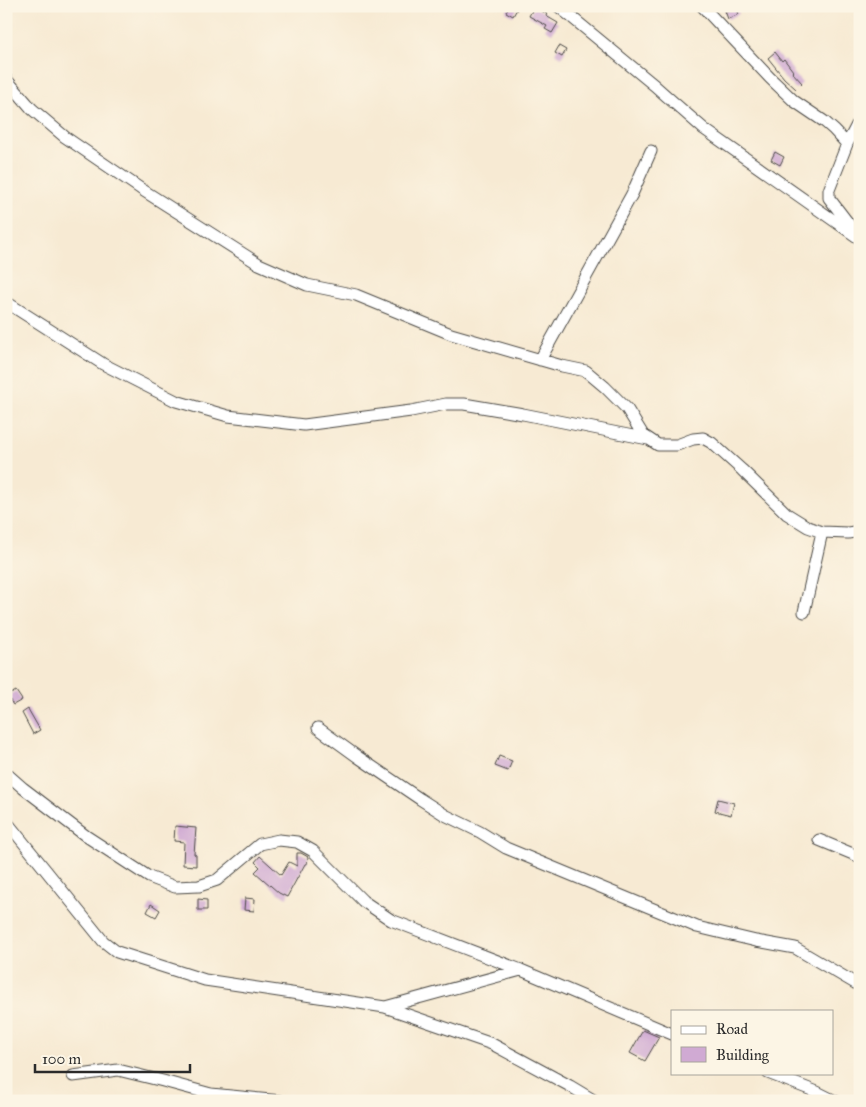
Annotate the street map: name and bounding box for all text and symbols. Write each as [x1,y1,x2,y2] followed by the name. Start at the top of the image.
[671,1010,834,1074] legend
[716,1020,748,1038] text: Road
[35,1042,190,1074] scale bar
[716,1046,770,1064] text: Building
[42,1050,82,1068] text: 100 m

